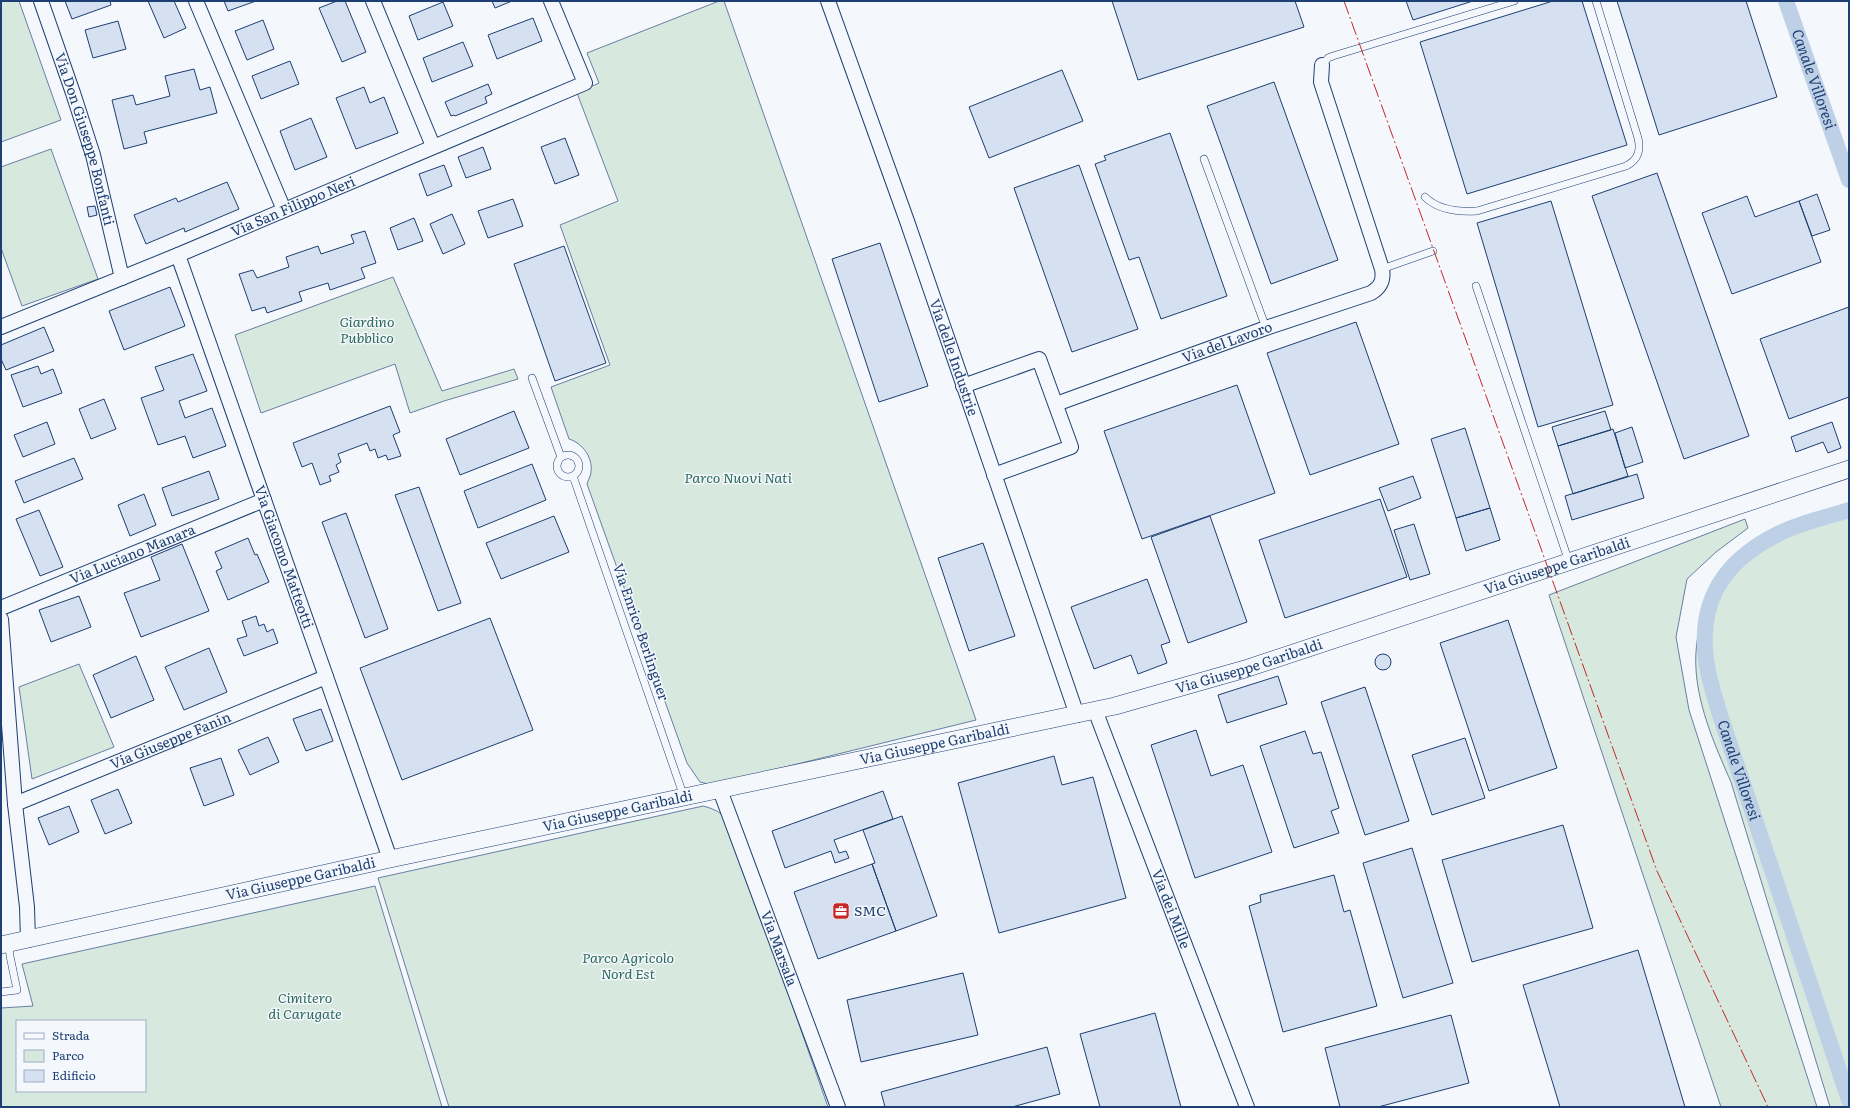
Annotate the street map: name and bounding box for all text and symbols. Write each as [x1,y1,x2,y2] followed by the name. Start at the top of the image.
[1787,26,1843,133] water label: Canale Villoresi
[51,50,120,228] street label: Via Don Giuseppe Bonfanti
[227,170,358,241] street label: Via San Filippo Neri
[926,296,984,418] street label: Via delle Industrie
[339,311,395,347] park label: Giardino Pubblico
[1179,316,1275,367] street label: Via del Lavoro
[684,467,793,487] park label: Parco Nuovi Nati
[251,482,319,631] street label: Via Giacomo Matteotti
[66,518,198,588] street label: Via Luciano Manara
[1481,531,1632,598] street label: Via Giuseppe Garibaldi
[609,560,675,703] street label: Via Enrico Berlinguer
[1173,633,1325,697] street label: Via Giuseppe Garibaldi
[107,706,233,773] street label: Via Giuseppe Fanin
[1712,716,1768,824] water label: Canale Villoresi
[858,717,1012,769] street label: Via Giuseppe Garibaldi
[541,784,695,836] street label: Via Giuseppe Garibaldi
[224,851,378,904] street label: Via Giuseppe Garibaldi
[1148,866,1196,951] street label: Via dei Mille
[854,900,886,920] place label: SMC
[831,901,851,921] office icon: SMC
[757,907,803,989] street label: Via Marsala
[582,947,674,983] park label: Parco Agricolo Nord Est
[268,987,342,1023] park label: Cimitero di Carugate
[16,1020,146,1092] legend
[52,1026,90,1044] text: Strada
[52,1046,84,1064] text: Parco
[52,1066,96,1084] text: Edificio

